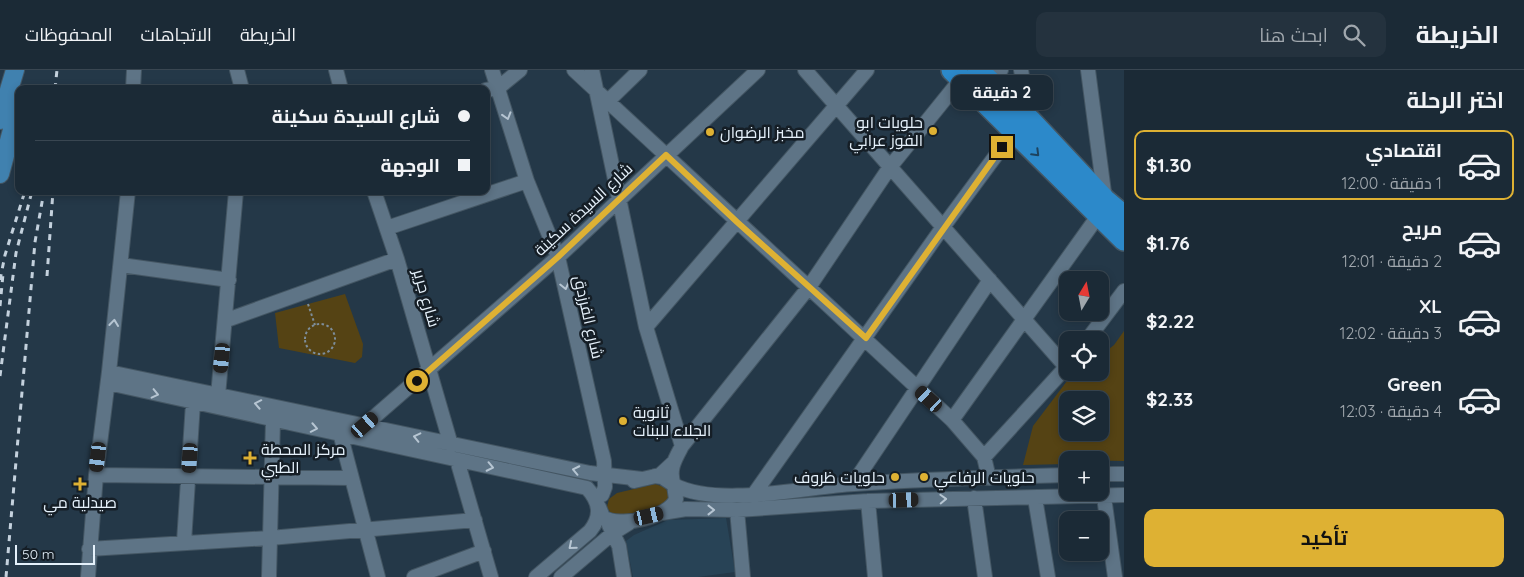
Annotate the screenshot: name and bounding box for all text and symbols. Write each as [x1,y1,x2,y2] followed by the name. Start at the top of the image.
[1036,12,1386,57] search box
[1416,19,1499,49] text: الخريطة
[1340,21,1368,49] icon: search
[25,23,113,46] text: المحفوظات
[141,23,212,46] text: الاتجاهات
[240,23,296,46] text: الخريطة
[1259,23,1328,47] text: ابحث هنا
[951,75,1053,110] callout: 2 دقيقة
[973,82,1031,102] text: 2 دقيقة
[1406,86,1504,114] text: اختر الرحلة
[272,104,440,128] text: شارع السيدة سكينة
[501,112,511,120] one-way arrow
[849,112,923,154] place label: حلويات ابو الفوز عرابي
[720,122,805,143] place label: مخبز الرضوان
[927,125,939,137] marker: حلويات ابو الفوز عرابي
[704,126,716,138] marker: مخبز الرضوان
[991,136,1013,158] route end
[1366,138,1442,162] text: اقتصادي
[1457,143,1502,188] icon: car
[1030,148,1039,157] one-way arrow
[380,153,440,177] text: الوجهة
[1146,153,1191,177] text: $1.30
[530,158,638,261] street label: شارع السيدة سكينة
[1341,173,1442,193] text: 1 دقيقة · 12:00
[1402,216,1442,240] text: مريح
[1457,221,1502,266] icon: car
[1146,231,1190,255] text: $1.76
[1342,251,1442,271] text: 2 دقيقة · 12:01
[407,266,445,330] street label: شارع جرير
[1059,271,1109,321] north arrow
[1059,271,1109,561] map controls
[568,273,608,361] street label: شارع الفرزدق
[559,282,569,291] one-way arrow
[1419,294,1442,318] text: XL
[1457,299,1502,344] icon: car
[1146,309,1195,333] text: $2.22
[109,319,120,327] one-way arrow
[1340,323,1442,343] text: 3 دقيقة · 12:02
[1059,331,1109,381] button: locate
[212,342,231,374] car
[406,370,428,392] route start
[1387,372,1442,396] text: Green
[1457,377,1502,422] icon: car
[912,383,945,415] car
[1146,387,1193,411] text: $2.33
[151,388,160,399] one-way arrow
[1059,391,1109,441] button: layers
[254,400,262,410] one-way arrow
[1340,401,1442,421] text: 4 دقيقة · 12:03
[633,402,711,440] place label: ثانوية الجلاء للبنات
[348,409,381,441] car
[617,415,629,427] marker: ثانوية الجلاء للبنات
[310,422,319,432] one-way arrow
[413,432,422,443] one-way arrow
[261,439,346,481] place label: مركز المحطة الطبي
[88,441,107,473] car
[181,443,198,473] car
[243,451,257,465] marker: مركز المحطة الطبي
[1059,451,1109,501] button: +
[485,461,494,472] one-way arrow
[572,466,581,476] one-way arrow
[794,467,885,487] place label: حلويات ظروف
[934,467,1035,491] place label: حلويات الرفاعي
[889,471,901,483] marker: حلويات ظروف
[918,471,930,483] marker: حلويات الرفاعي
[74,478,86,490] marker: صيدلية مي
[43,492,117,516] place label: صيدلية مي
[888,492,919,508] car
[940,494,947,504] one-way arrow
[707,504,715,515] one-way arrow
[632,505,665,527] car
[1144,509,1504,567] button: تأكيد
[1059,511,1109,561] button: −
[569,540,578,549] one-way arrow
[15,542,95,565] scale bar
[22,545,55,563] text: 50 m

